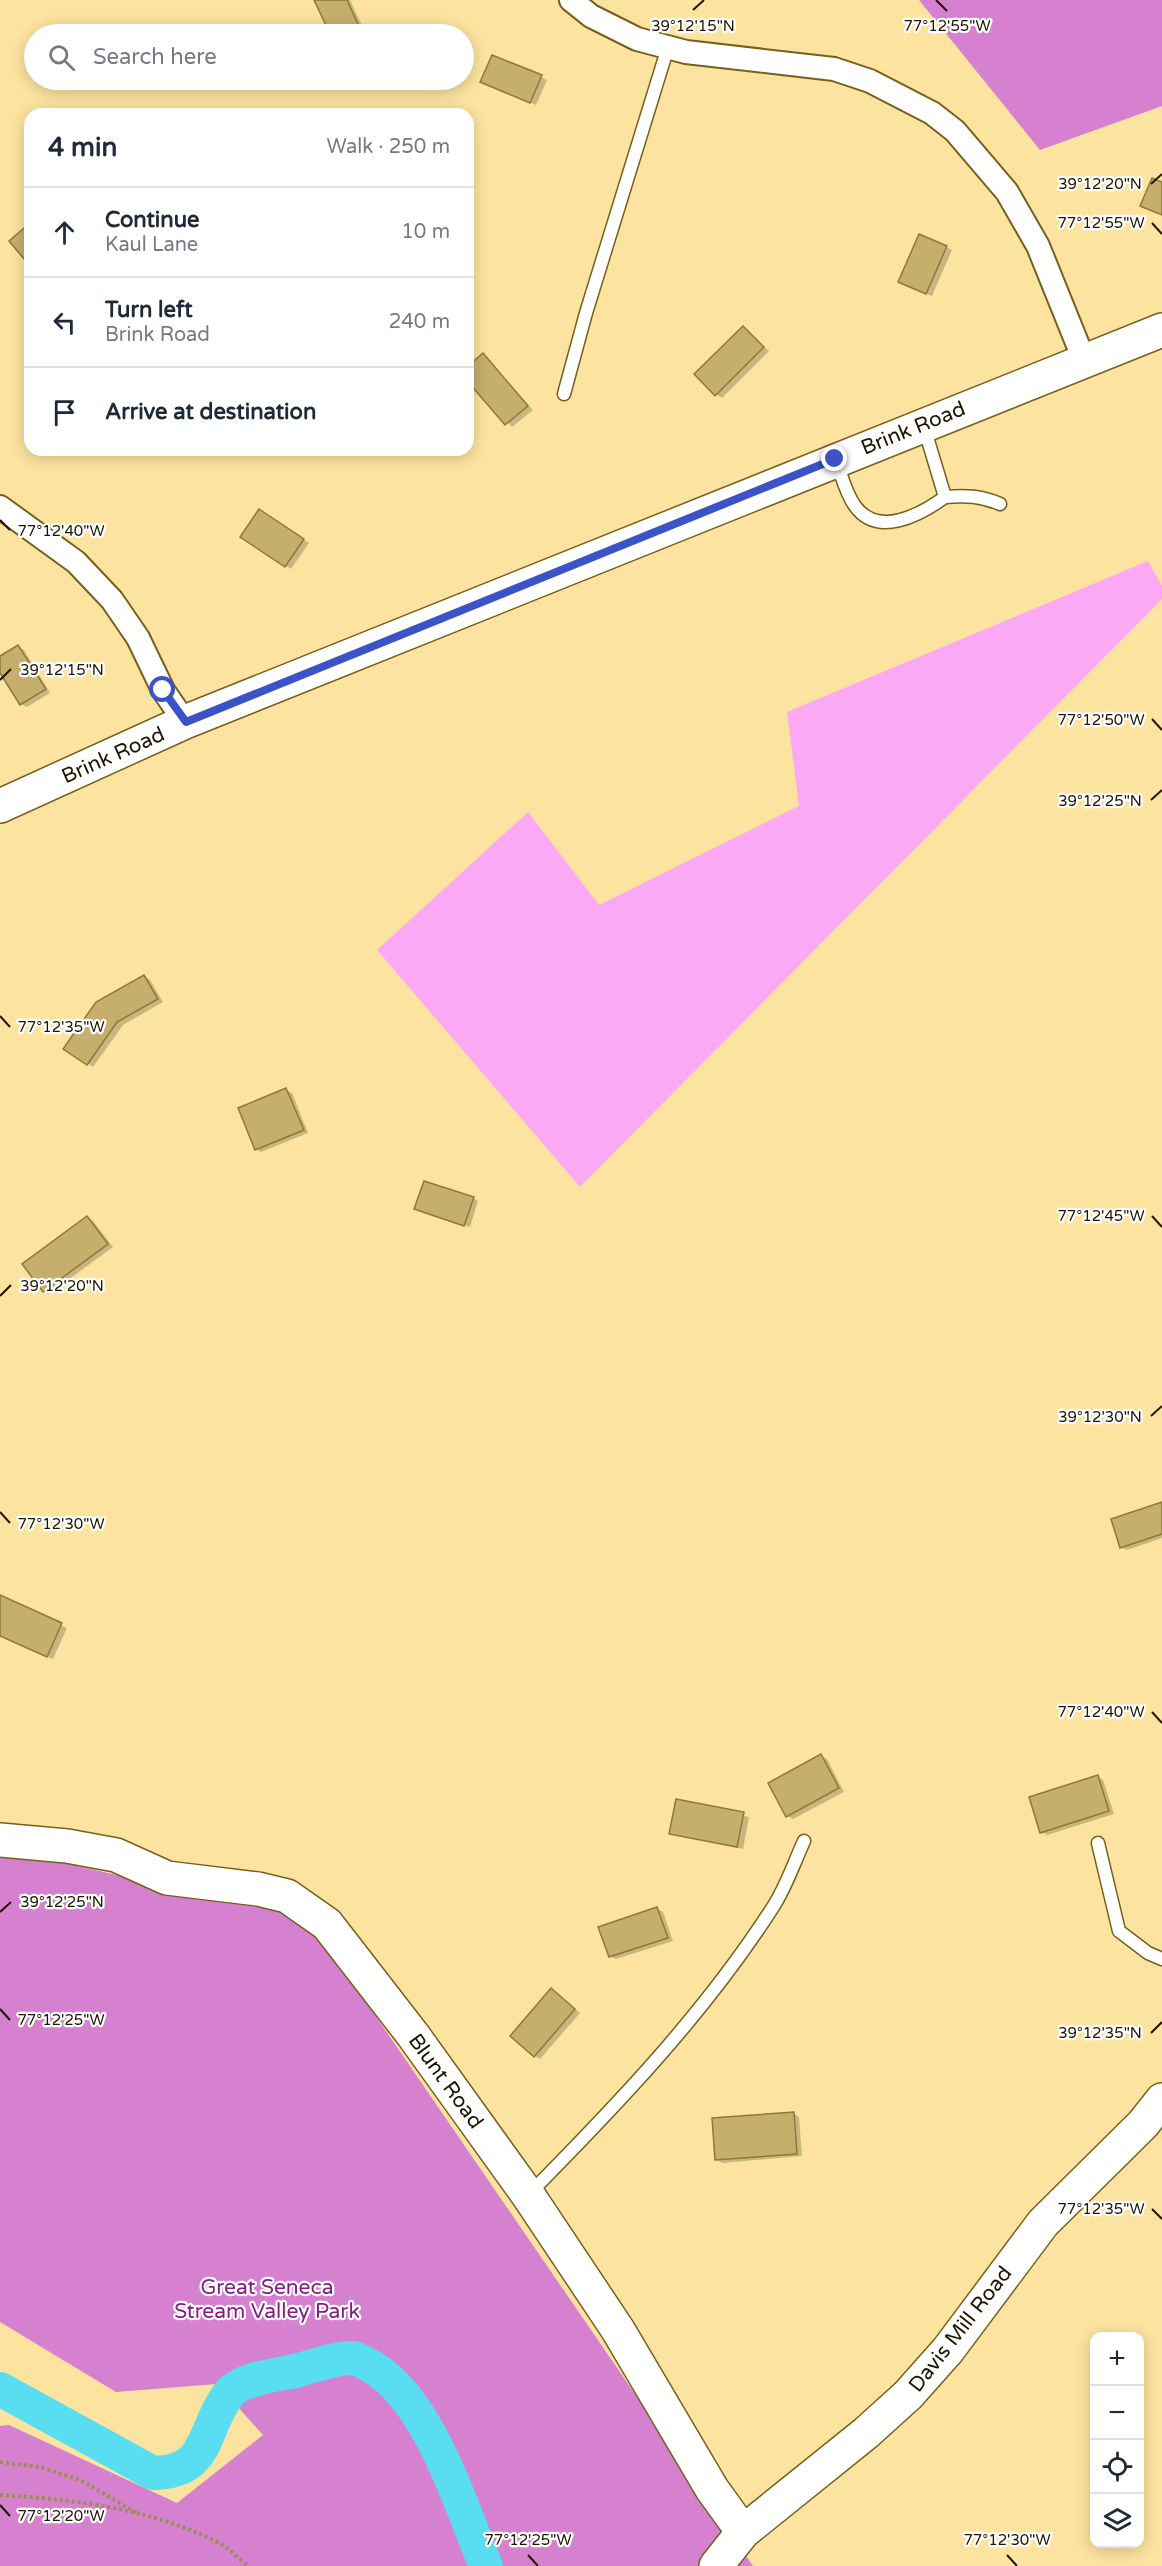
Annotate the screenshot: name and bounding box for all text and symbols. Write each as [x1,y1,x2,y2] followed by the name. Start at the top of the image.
[651,17,735,35] text: 39°12'15"N
[903,17,991,35] text: 77°12'55"W
[24,24,474,90] search box
[45,41,78,74] icon: search
[93,44,217,70] text: Search here
[48,132,117,163] text: 4 min
[327,135,450,159] text: Walk · 250 m
[1058,175,1142,193] text: 39°12'20"N
[105,207,200,233] text: Continue
[1057,214,1145,232] text: 77°12'55"W
[48,216,81,249] icon: ahead
[401,220,450,244] text: 10 m
[105,233,198,257] text: Kaul Lane
[105,297,193,323] text: Turn left
[48,306,81,339] icon: left
[389,310,450,334] text: 240 m
[105,323,210,347] text: Brink Road
[48,396,81,429] icon: arrive
[857,396,969,461] street label: Brink Road
[105,399,316,425] text: Arrive at destination
[821,445,847,471] route end
[17,522,105,540] text: 77°12'40"W
[20,661,104,679] text: 39°12'15"N
[149,676,175,702] route start
[1057,711,1145,729] text: 77°12'50"W
[58,722,169,789] street label: Brink Road
[1058,792,1142,810] text: 39°12'25"N
[17,1018,105,1036] text: 77°12'35"W
[1057,1207,1145,1225] text: 77°12'45"W
[20,1277,104,1295] text: 39°12'20"N
[1058,1408,1142,1426] text: 39°12'30"N
[17,1515,105,1533] text: 77°12'30"W
[1057,1703,1145,1721] text: 77°12'40"W
[20,1893,104,1911] text: 39°12'25"N
[17,2011,105,2029] text: 77°12'25"W
[1058,2024,1142,2042] text: 39°12'35"N
[403,2029,488,2134] street label: Blunt Road
[1057,2200,1145,2218] text: 77°12'35"W
[903,2261,1017,2397] street label: Davis Mill Road
[174,2275,360,2324] park label: Great Seneca Stream Valley Park
[1090,2332,1144,2548] map controls
[1090,2332,1144,2386] button: +
[1090,2386,1144,2440] button: −
[1090,2440,1144,2494] button: locate
[1090,2494,1144,2548] button: layers
[17,2507,105,2525] text: 77°12'20"W
[484,2531,572,2549] text: 77°12'25"W
[963,2531,1051,2549] text: 77°12'30"W

